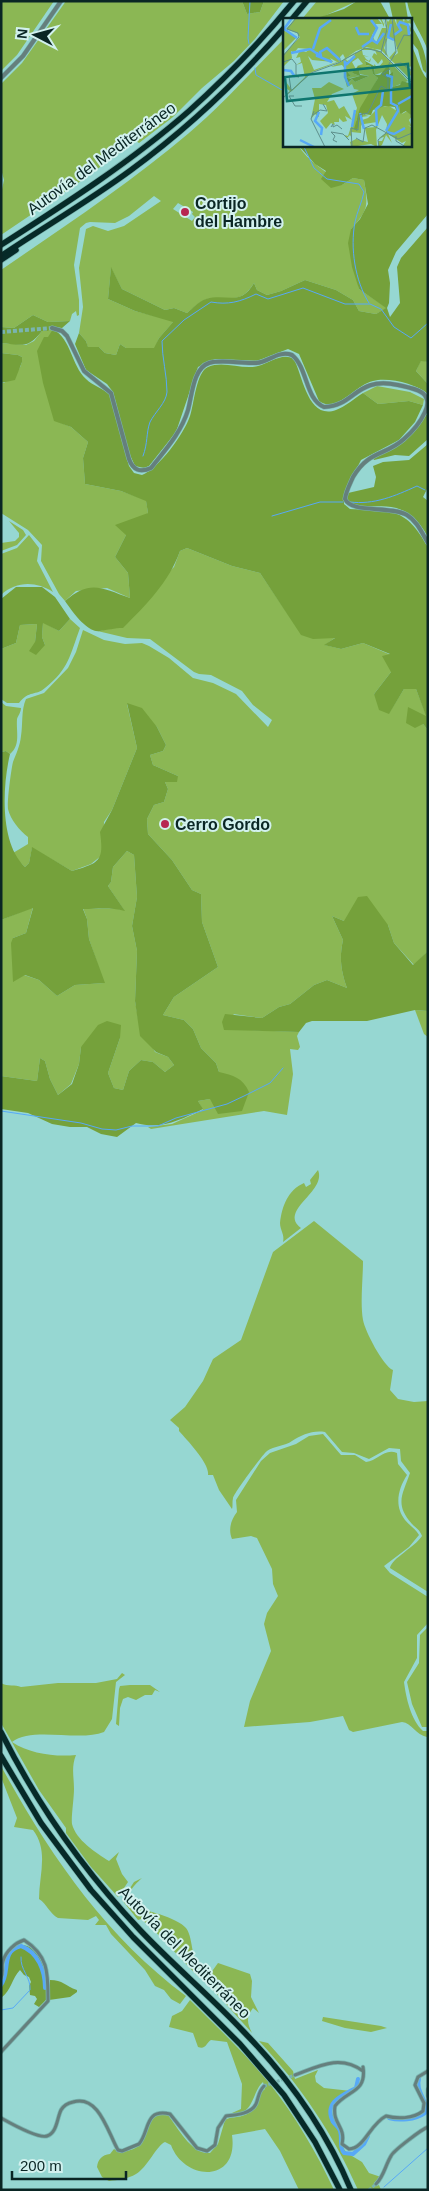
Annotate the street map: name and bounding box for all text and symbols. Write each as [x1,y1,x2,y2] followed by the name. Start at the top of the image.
[10,10,60,60] north arrow
[283,18,412,146] inset map
[14,28,31,40] text: N
[24,99,179,218] street label: Autovía del Mediterráneo
[195,195,282,230] place label: Cortijo del Hambre
[179,206,191,218] marker: Cortijo del Hambre
[175,816,270,833] place label: Cerro Gordo
[159,818,171,830] marker: Cerro Gordo
[115,1883,254,2022] street label: Autovía del Mediterráneo
[12,2148,126,2180] scale bar
[20,2157,62,2174] text: 200 m

